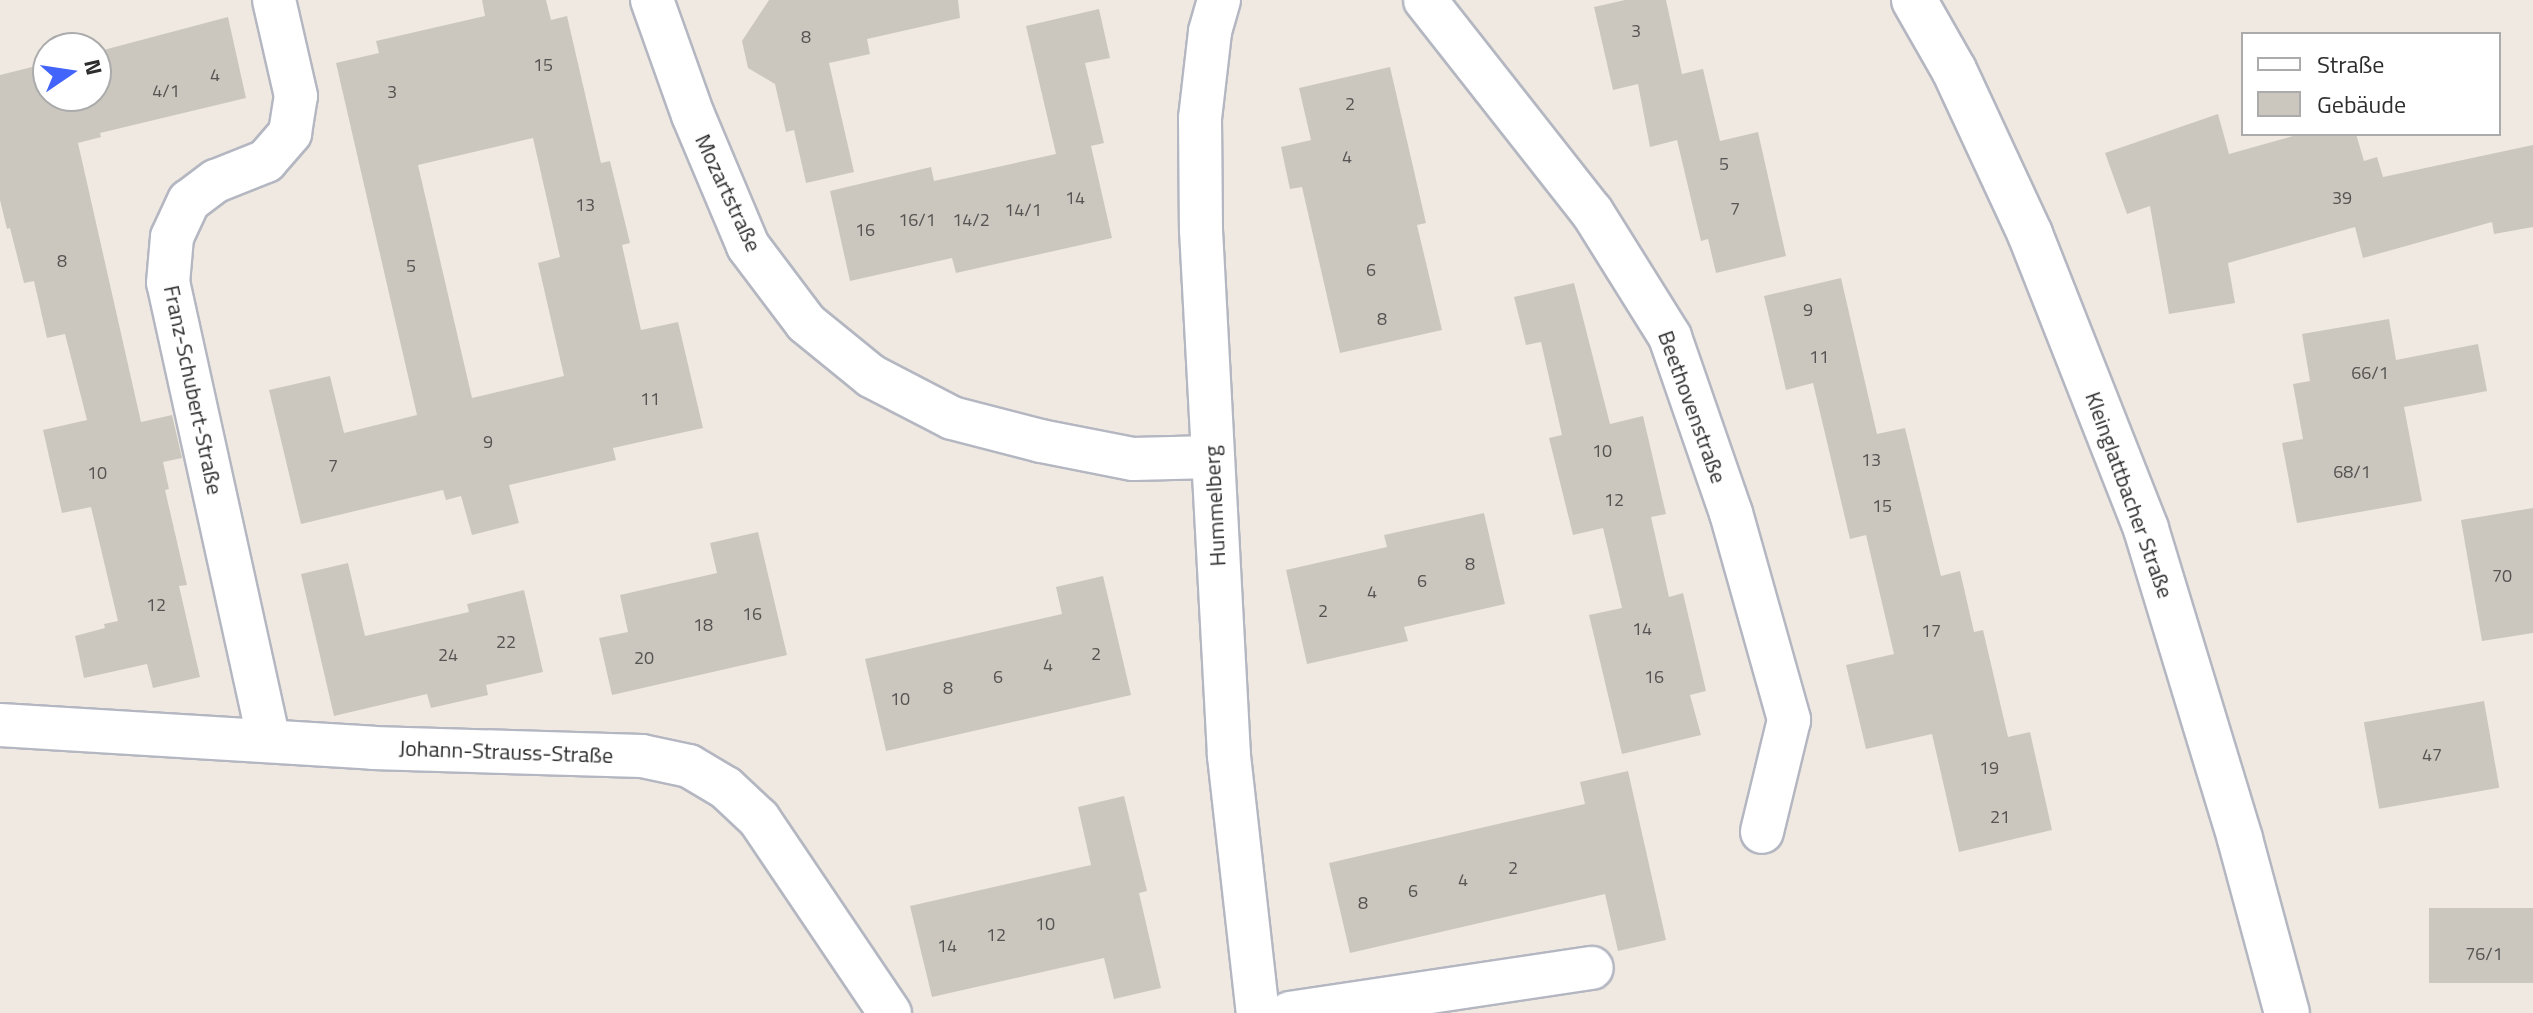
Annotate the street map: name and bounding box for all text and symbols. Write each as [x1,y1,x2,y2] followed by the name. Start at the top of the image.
[1631,20,1641,42] house number: 3
[801,26,811,48] house number: 8
[32,32,112,112] north arrow
[2241,32,2501,136] legend
[2317,46,2384,82] text: Straße
[533,54,553,76] house number: 15
[75,56,112,78] text: N
[210,64,220,86] house number: 4
[152,80,180,102] house number: 4/1
[387,81,397,103] house number: 3
[2317,86,2406,122] text: Gebäude
[1345,93,1355,115] house number: 2
[689,130,767,256] street label: Mozartstraße
[1342,146,1352,168] house number: 4
[1719,153,1729,175] house number: 5
[1065,187,1085,209] house number: 14
[2332,187,2352,209] house number: 39
[575,194,595,216] house number: 13
[1730,198,1740,220] house number: 7
[1004,199,1042,221] house number: 14/1
[898,209,936,231] house number: 16/1
[952,209,990,231] house number: 14/2
[855,219,875,241] house number: 16
[57,250,67,272] house number: 8
[406,255,416,277] house number: 5
[1366,259,1376,281] house number: 6
[158,283,228,497] street label: Franz-Schubert-Straße
[1803,299,1813,321] house number: 9
[1377,308,1387,330] house number: 8
[1652,327,1732,487] street label: Beethovenstraße
[1809,346,1829,368] house number: 11
[2351,362,2389,384] house number: 66/1
[640,388,660,410] house number: 11
[2079,388,2179,602] street label: Kleinglattbacher Straße
[483,431,493,453] house number: 9
[1592,440,1612,462] house number: 10
[1199,445,1231,567] street label: Hummelberg
[1861,449,1881,471] house number: 13
[328,455,338,477] house number: 7
[2333,461,2371,483] house number: 68/1
[87,462,107,484] house number: 10
[1604,489,1624,511] house number: 12
[1872,495,1892,517] house number: 15
[1465,553,1475,575] house number: 8
[2492,565,2512,587] house number: 70
[1417,570,1427,592] house number: 6
[1367,581,1377,603] house number: 4
[146,594,166,616] house number: 12
[1318,600,1328,622] house number: 2
[742,603,762,625] house number: 16
[693,614,713,636] house number: 18
[1632,618,1652,640] house number: 14
[1921,620,1941,642] house number: 17
[496,631,516,653] house number: 22
[1091,643,1101,665] house number: 2
[438,644,458,666] house number: 24
[634,647,654,669] house number: 20
[1043,654,1053,676] house number: 4
[993,666,1003,688] house number: 6
[1644,666,1664,688] house number: 16
[943,677,953,699] house number: 8
[890,688,910,710] house number: 10
[398,735,614,769] street label: Johann-Strauss-Straße
[2422,744,2442,766] house number: 47
[1979,757,1999,779] house number: 19
[1990,806,2010,828] house number: 21
[1508,857,1518,879] house number: 2
[1458,869,1468,891] house number: 4
[1408,880,1418,902] house number: 6
[1358,892,1368,914] house number: 8
[1035,913,1055,935] house number: 10
[986,924,1006,946] house number: 12
[937,935,957,957] house number: 14
[2465,943,2503,965] house number: 76/1

